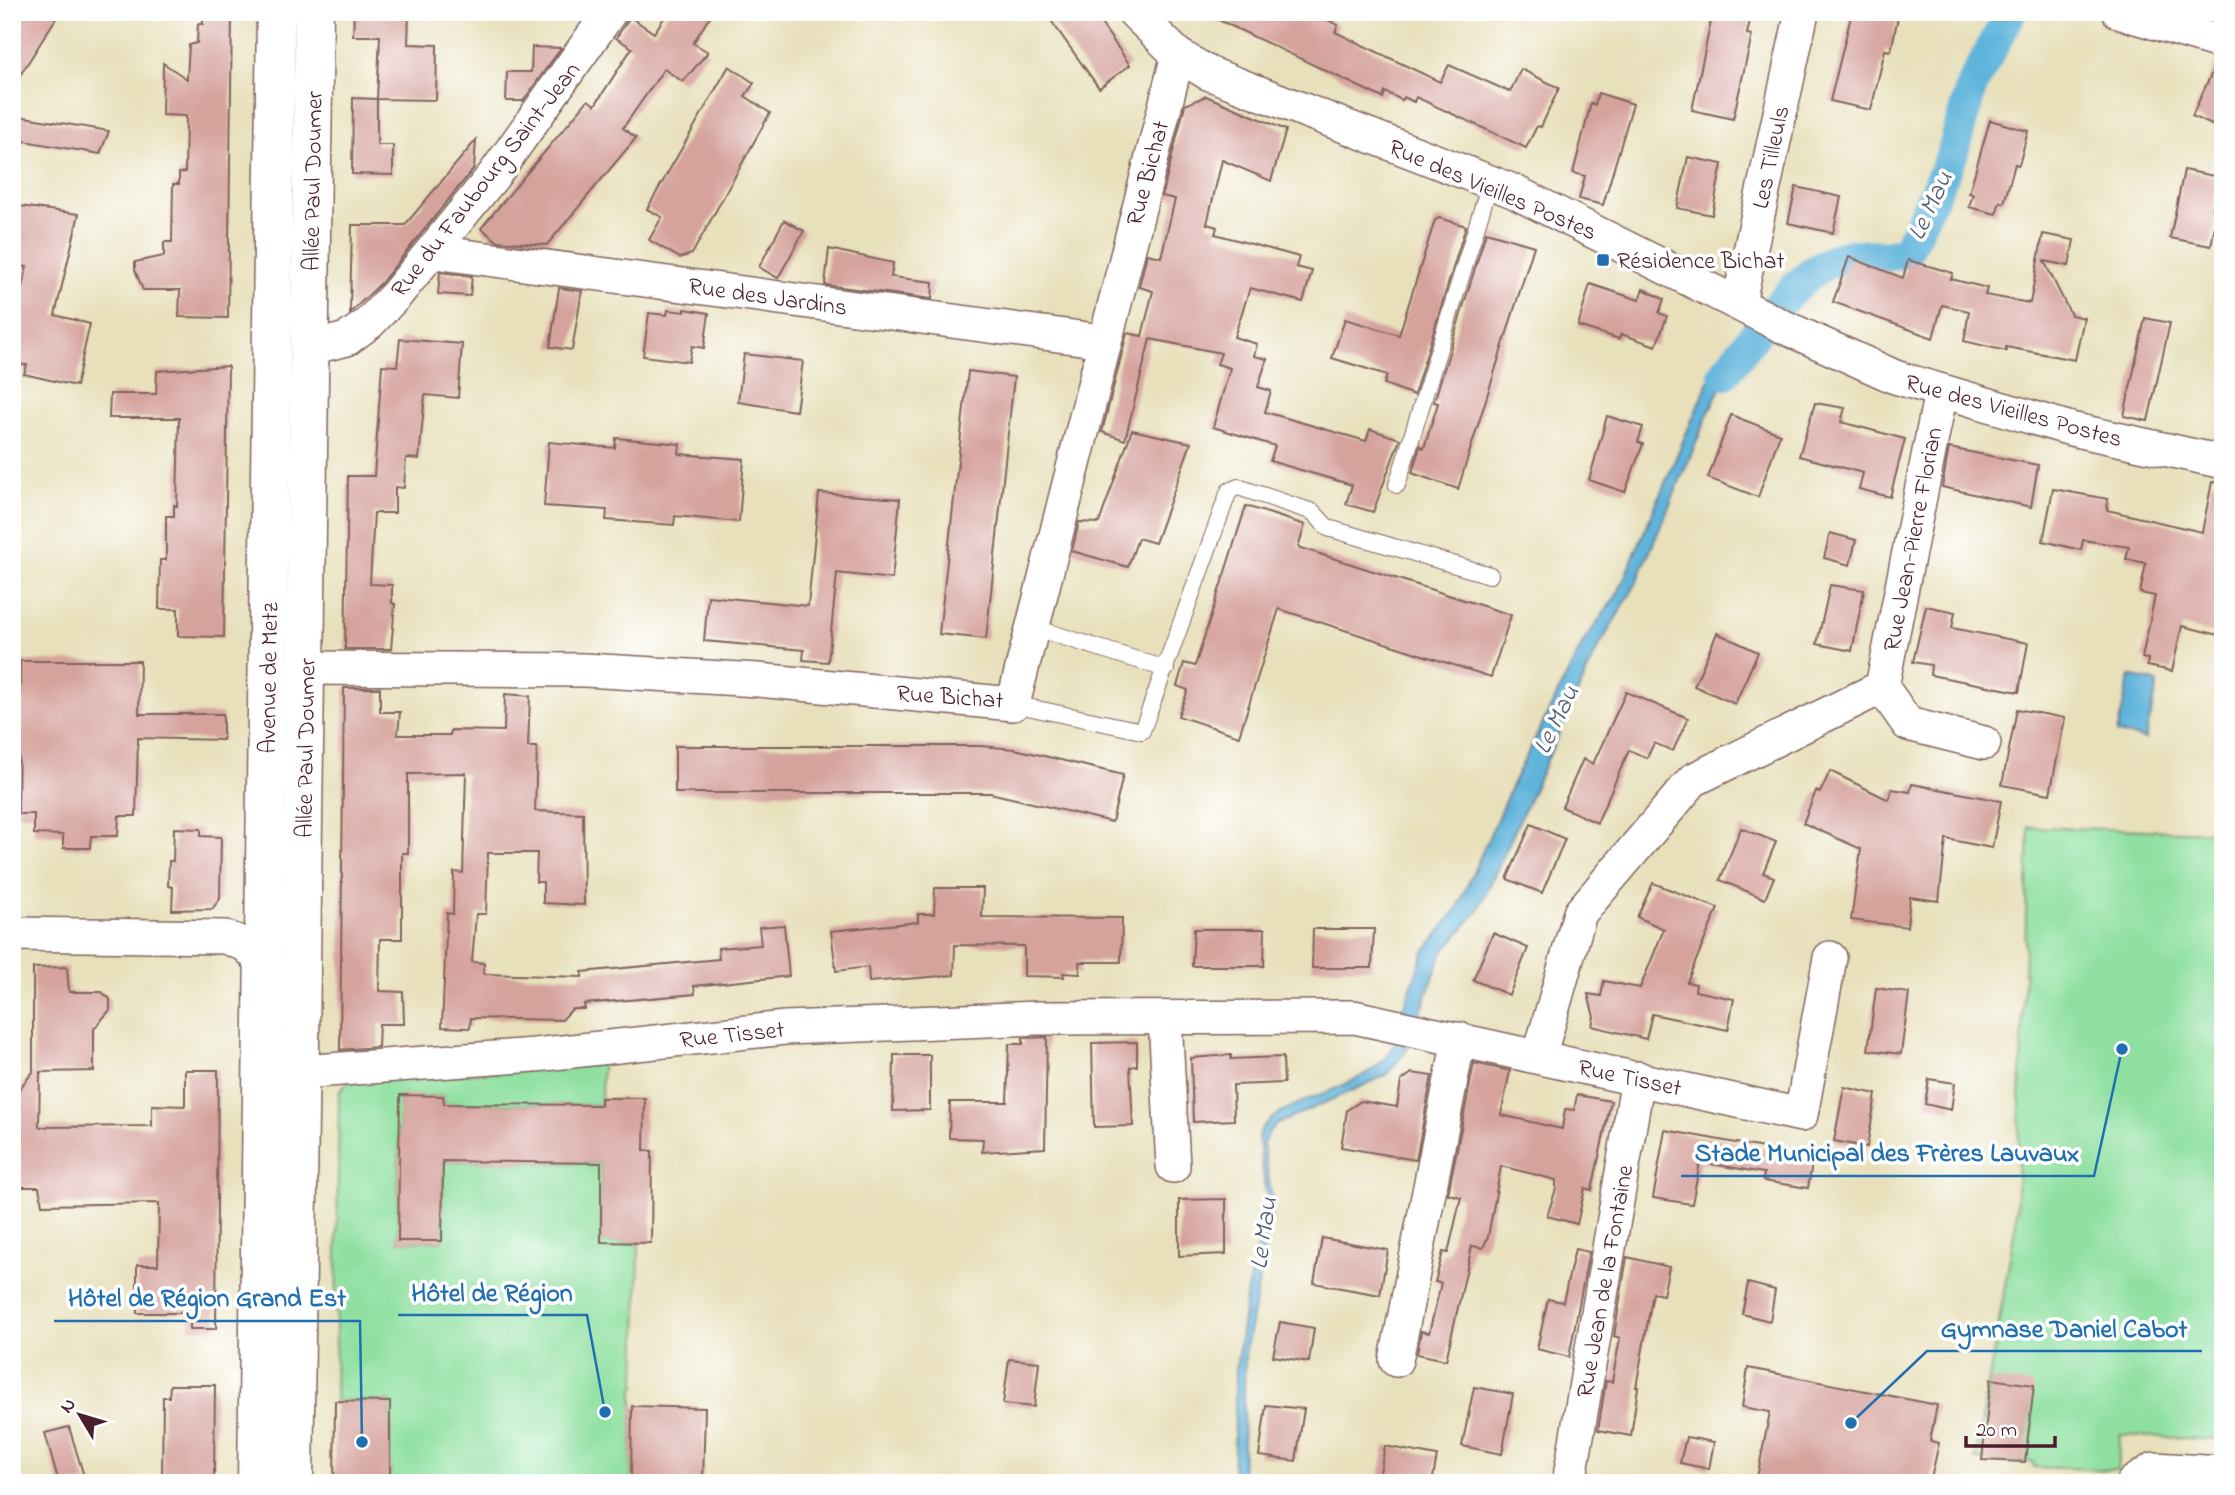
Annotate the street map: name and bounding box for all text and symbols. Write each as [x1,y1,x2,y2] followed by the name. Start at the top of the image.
[384,55,590,306] street label: Rue du Faubourg Saint-Jean
[295,90,334,271] street label: Allée Paul Doumer
[1744,103,1800,212] street label: Les Tilleuls
[1119,117,1180,230] street label: Rue Bichat
[1382,132,1602,251] street label: Rue des Vieilles Postes
[1899,165,1964,247] water label: Le Mau
[1617,245,1785,280] place label: Résidence Bichat
[1595,252,1611,268] marker: Résidence Bichat
[686,270,849,327] street label: Rue des Jardins
[1901,367,2126,458] street label: Rue des Vieilles Postes
[1876,424,1953,655] street label: Rue Jean-Pierre Florian
[252,601,289,754] street label: Avenue de Metz
[288,657,327,838] street label: Allée Paul Doumer
[895,677,1005,720] street label: Rue Bichat
[1525,679,1591,761] water label: Le Mau
[678,1014,786,1059] street label: Rue Tisset
[1574,1051,1684,1107] street label: Rue Tisset
[1681,1129,2094,1176] callout: Stade Municipal des Frères Lauvaux
[1695,1136,2080,1174] text: Stade Municipal des Frères Lauvaux
[1569,1162,1644,1401] street label: Rue Jean de la Fontaine
[1241,1195,1289,1272] water label: Le Mau
[398,1268,587,1315] callout: Hôtel de Région
[54,1274,360,1321] callout: Hôtel de Région Grand Est
[411,1276,573,1315] text: Hôtel de Région
[68,1281,346,1320] text: Hôtel de Région Grand Est
[1927,1304,2202,1351] callout: Gymnase Daniel Cabot
[1941,1312,2188,1350] text: Gymnase Daniel Cabot
[46,1380,116,1450] north arrow
[54,1393,83,1419] text: N
[1966,1404,2055,1448] scale bar
[1976,1416,2017,1446] text: 20 m

